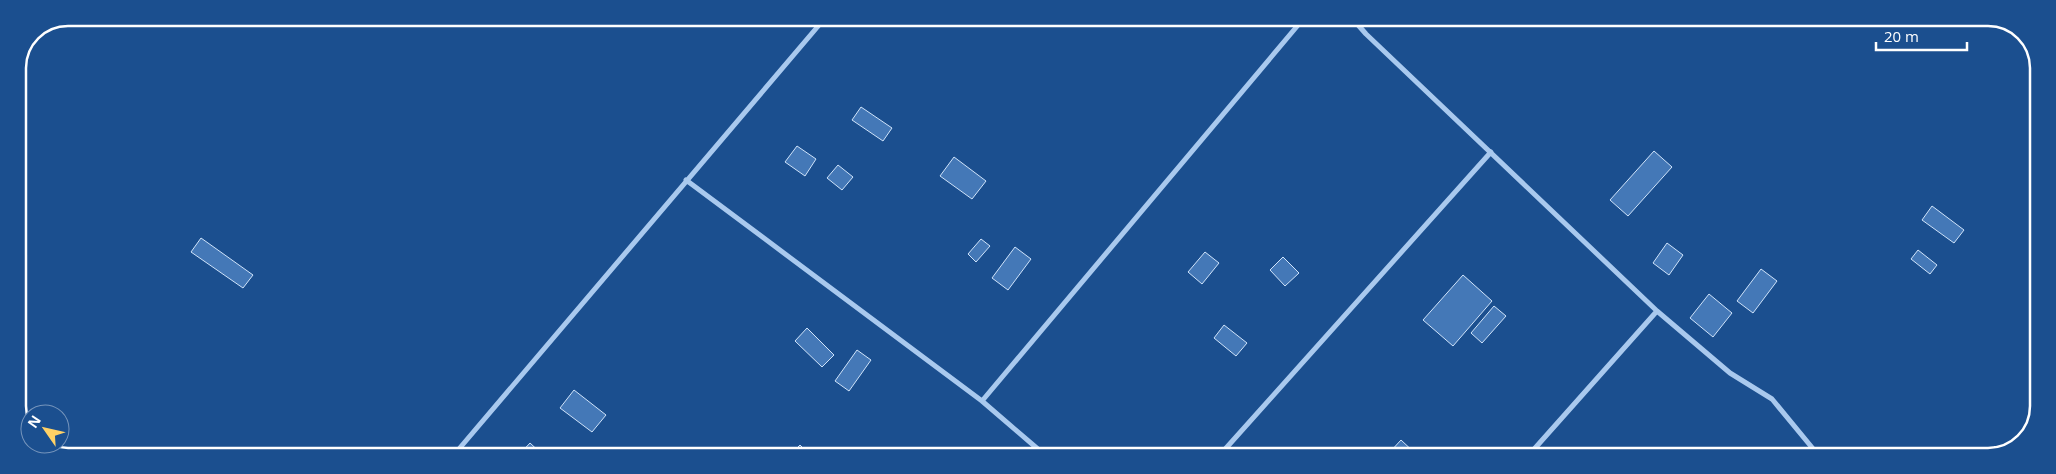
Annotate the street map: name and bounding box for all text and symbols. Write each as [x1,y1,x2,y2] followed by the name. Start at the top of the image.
[1876,20,1967,52] scale bar
[1884,26,1919,46] text: 20 m
[20,404,70,454] north arrow
[23,411,45,431] text: N

